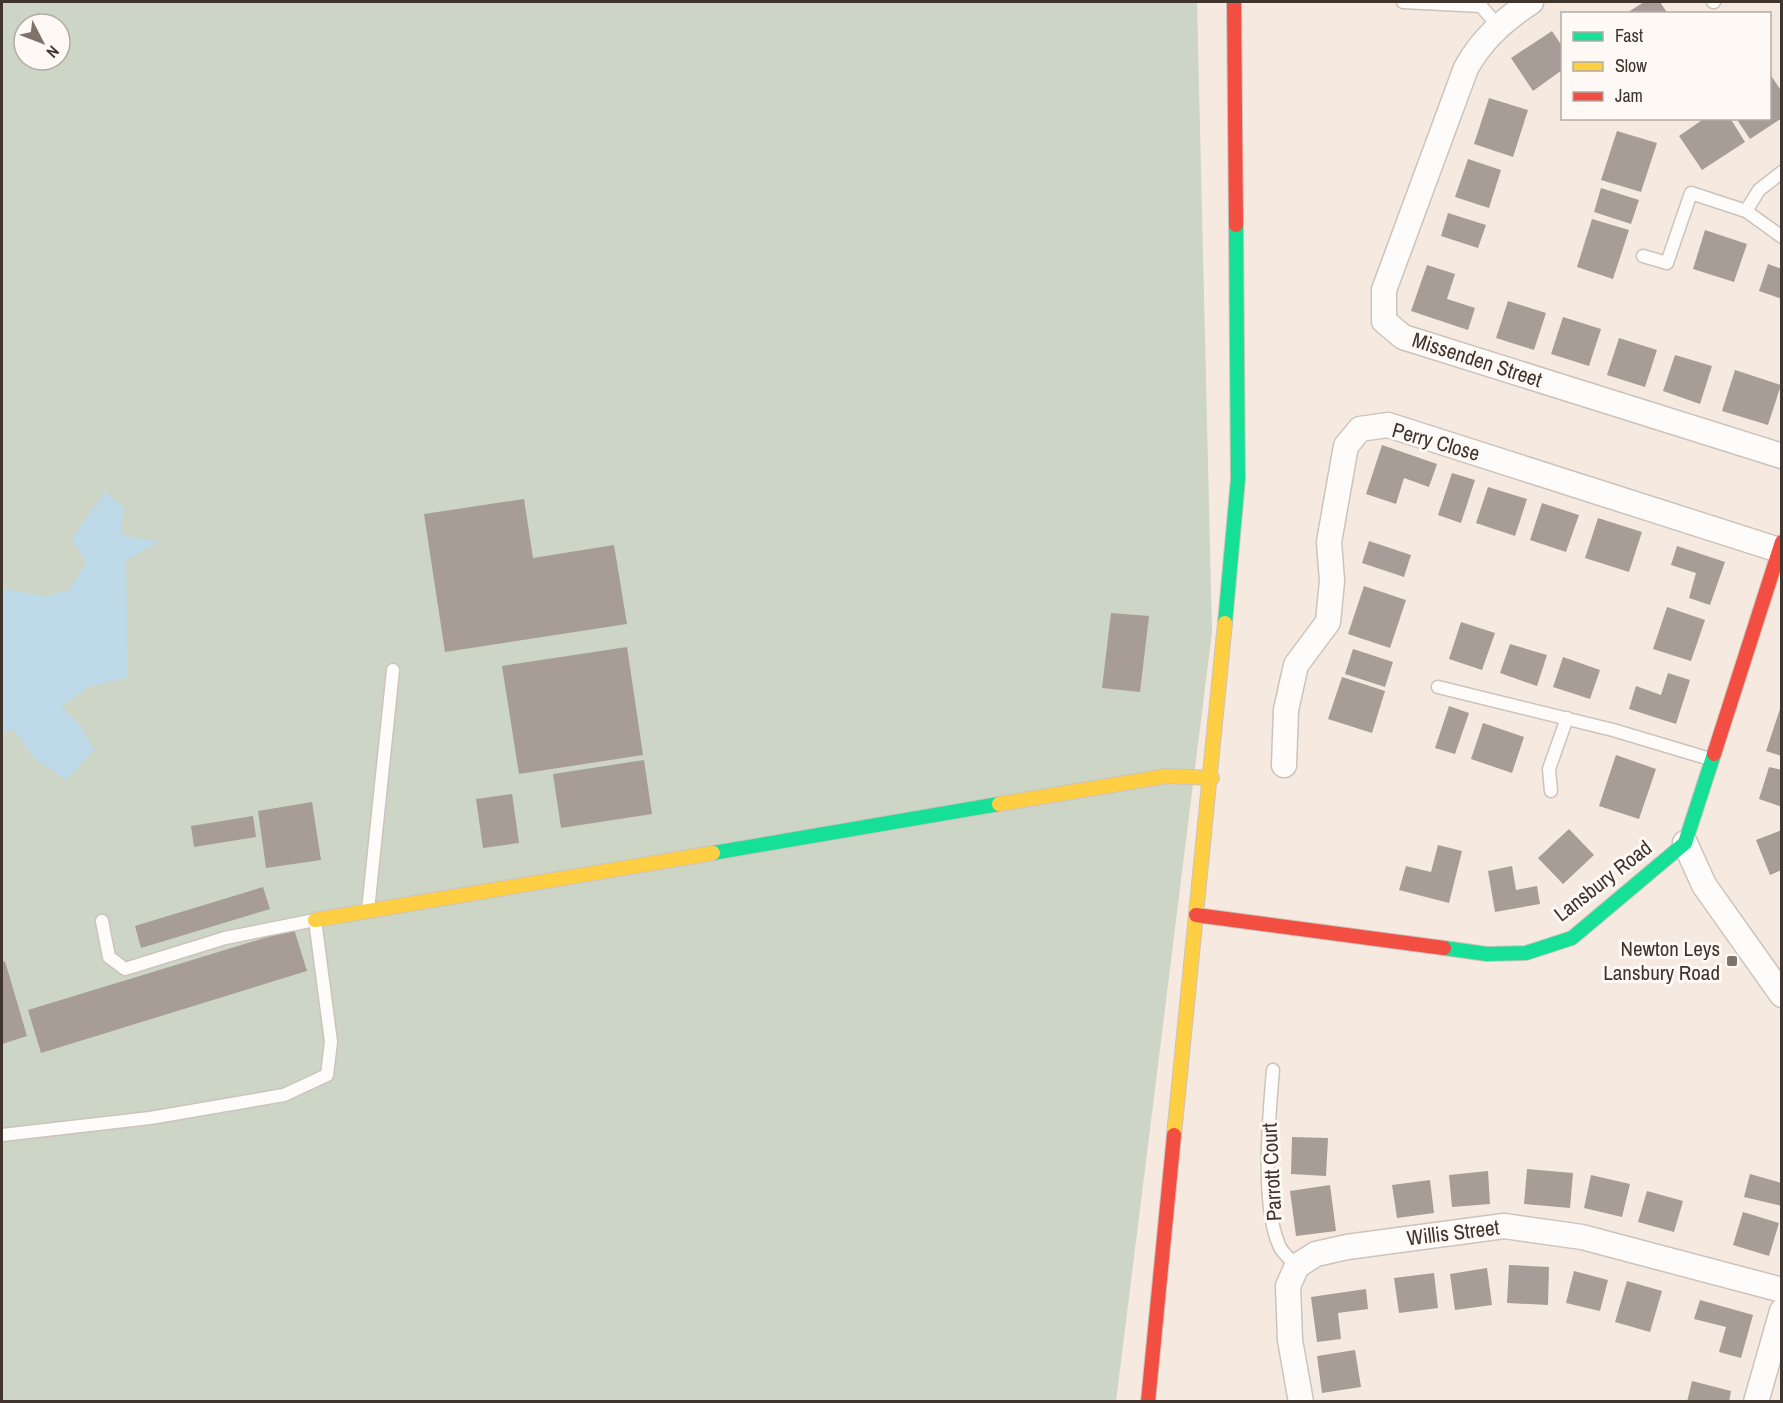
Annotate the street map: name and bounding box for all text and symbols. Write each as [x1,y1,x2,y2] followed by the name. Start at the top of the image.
[12,12,72,72] north arrow
[1561,12,1771,120] legend
[1615,23,1643,48] text: Fast
[42,41,64,63] text: N
[1615,53,1647,78] text: Slow
[1615,83,1643,108] text: Jam
[1408,325,1546,394] street label: Missenden Street
[1389,415,1483,468] street label: Perry Close
[1548,833,1658,928] street label: Lansbury Road
[1603,934,1720,987] place label: Newton Leys Lansbury Road
[1725,954,1739,968] marker: Newton Leys Lansbury Road
[1254,1122,1289,1222] street label: Parrott Court
[1405,1212,1501,1253] street label: Willis Street

